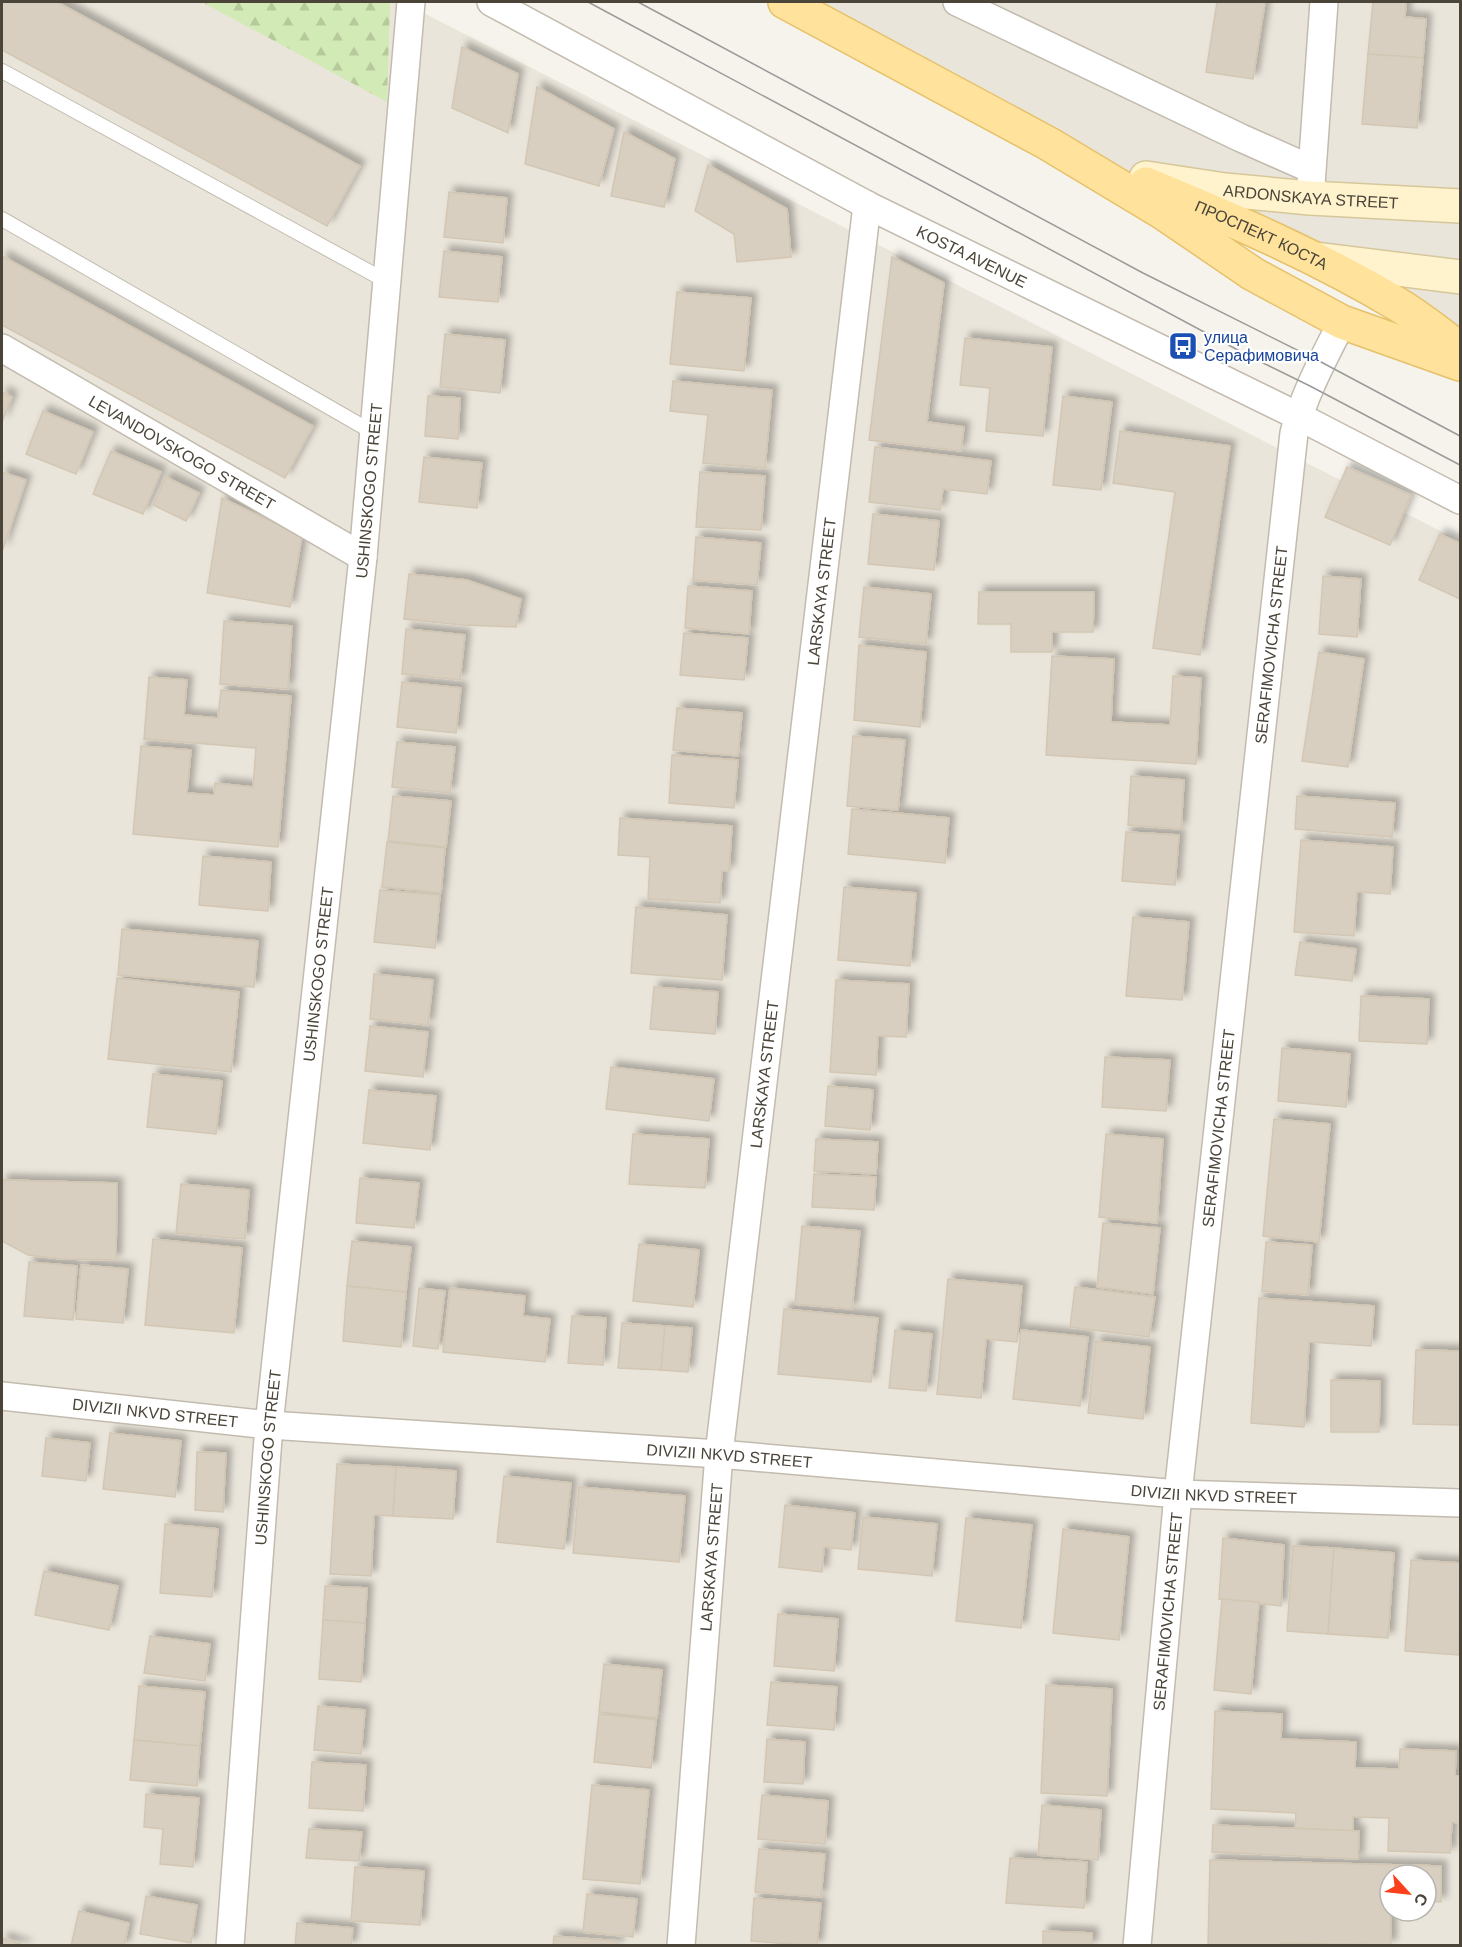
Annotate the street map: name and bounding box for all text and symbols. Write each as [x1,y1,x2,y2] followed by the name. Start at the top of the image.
[1223,181,1399,211] street label: ARDONSKAYA STREET
[1192,197,1331,273] street label: ПРОСПЕКТ КОСТА
[914,222,1030,290] street label: KOSTA AVENUE
[1204,329,1319,364] place label: улица Серафимовича
[1167,330,1199,362] bus stop icon: улица Серафимовича
[86,392,278,513] street label: LEVANDOVSKOGO STREET
[352,402,385,579] street label: USHINSKOGO STREET
[804,516,838,666] street label: LARSKAYA STREET
[1252,545,1290,745] street label: SERAFIMOVICHA STREET
[300,885,336,1063] street label: USHINSKOGO STREET
[747,999,781,1149] street label: LARSKAYA STREET
[1199,1028,1237,1228] street label: SERAFIMOVICHA STREET
[252,1369,283,1546] street label: USHINSKOGO STREET
[71,1395,239,1430] street label: DIVIZII NKVD STREET
[646,1441,813,1471] street label: DIVIZII NKVD STREET
[1130,1481,1297,1506] street label: DIVIZII NKVD STREET
[697,1482,725,1632] street label: LARSKAYA STREET
[1150,1511,1185,1711] street label: SERAFIMOVICHA STREET
[1378,1863,1438,1923] north arrow
[1411,1891,1431,1909] text: С

